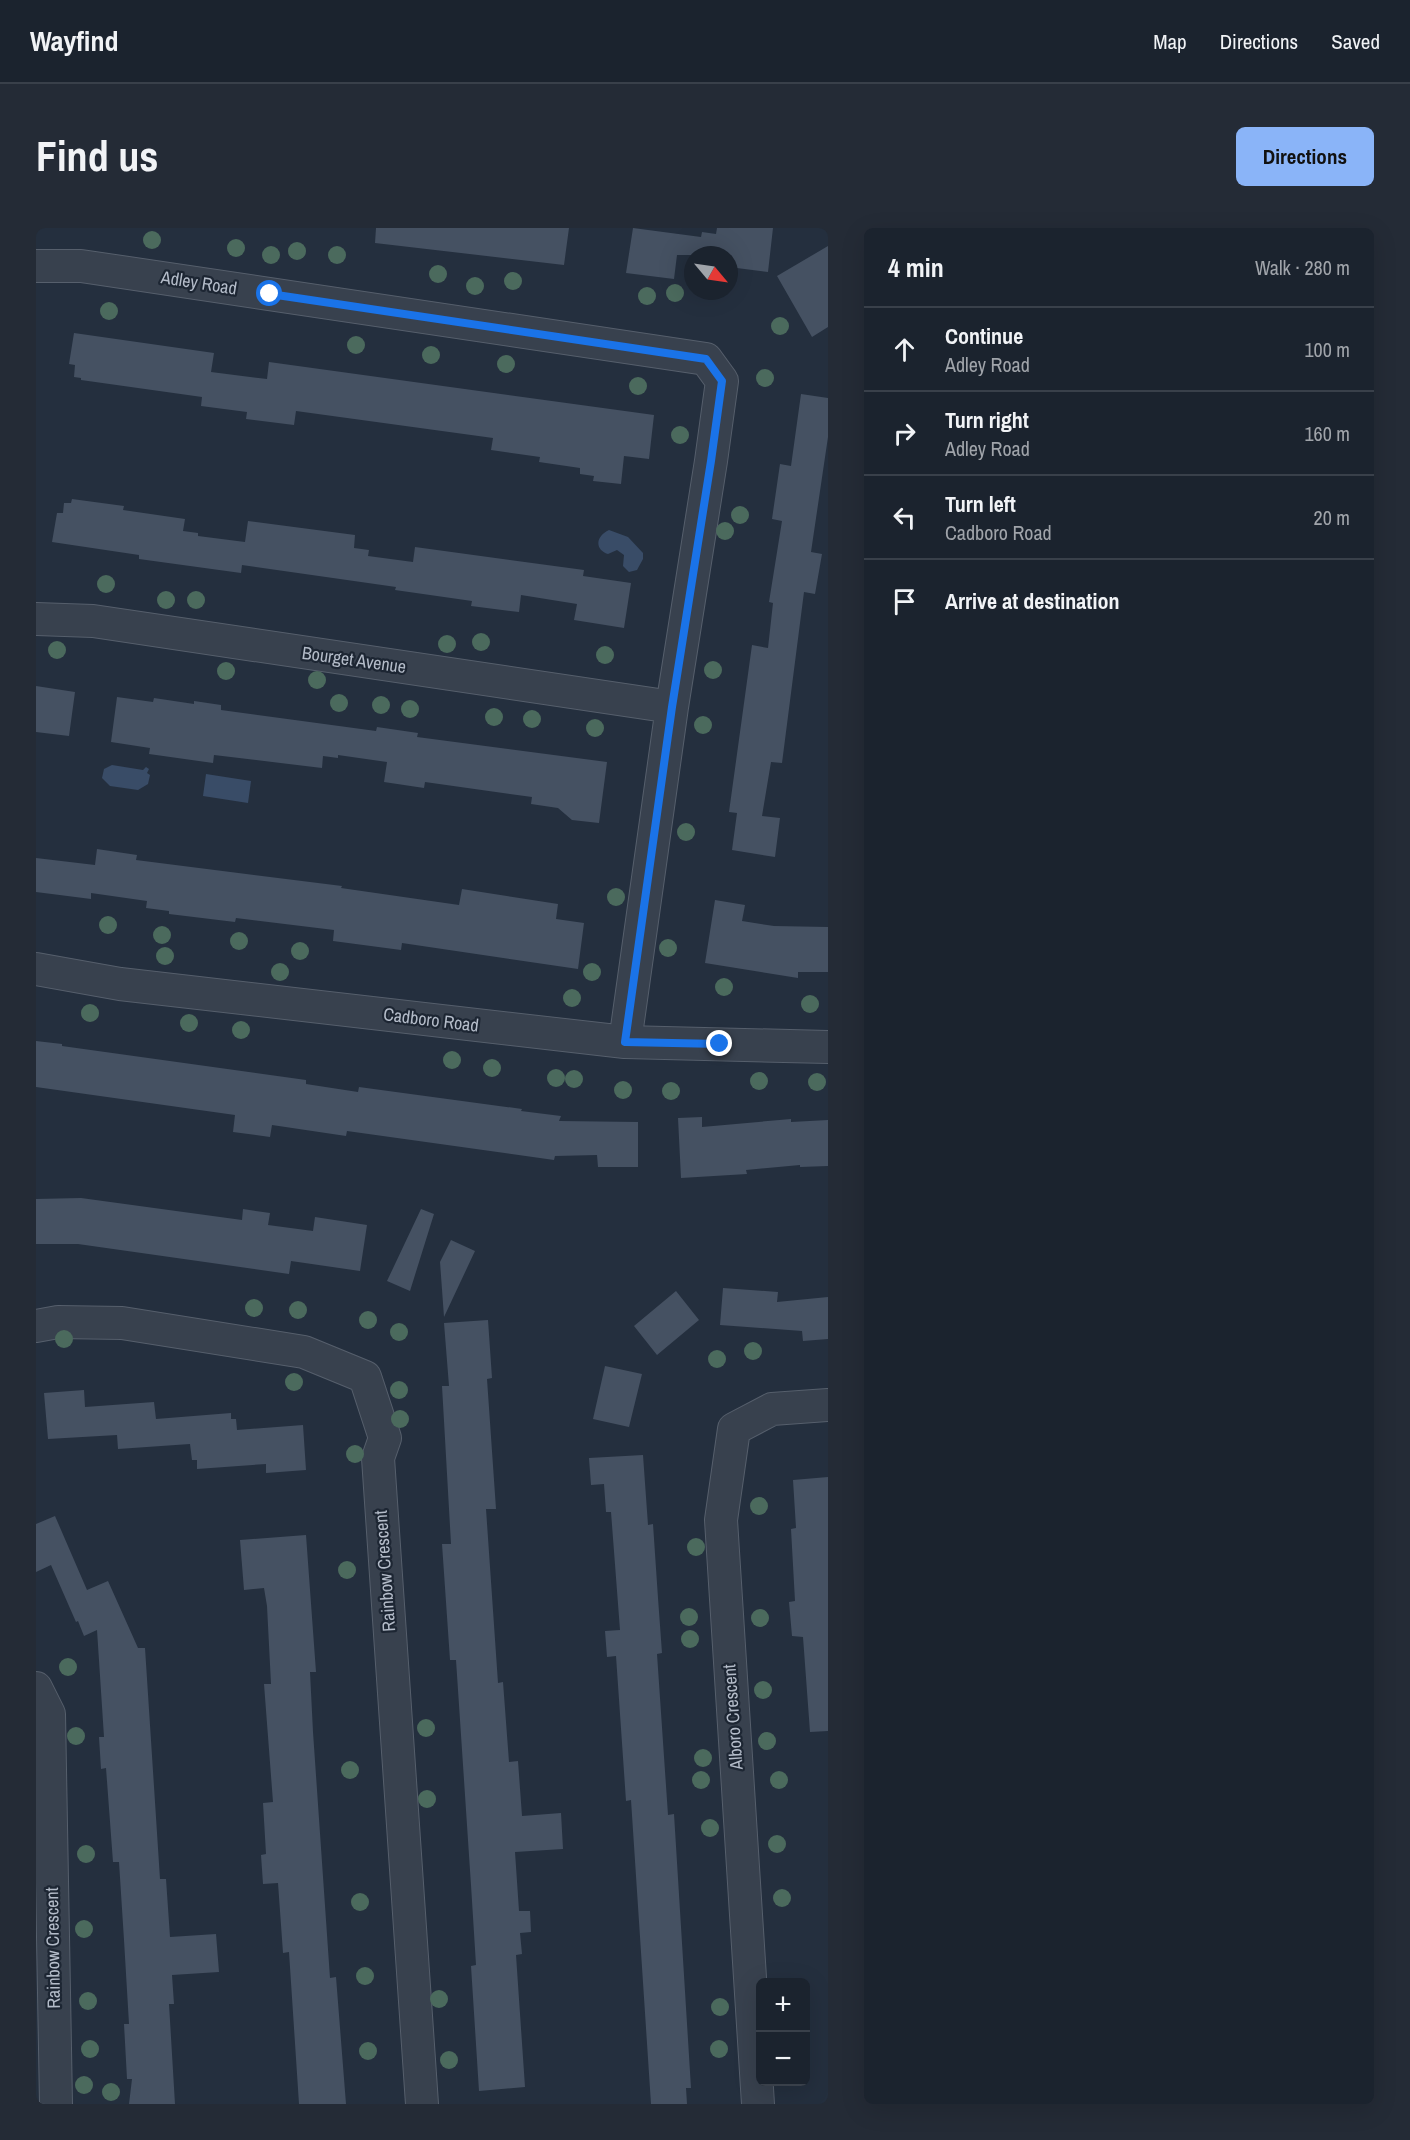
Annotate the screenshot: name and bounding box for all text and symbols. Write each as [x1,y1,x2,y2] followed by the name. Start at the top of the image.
[30,22,118,60] text: Wayfind
[1153,27,1187,56] text: Map
[1220,27,1298,56] text: Directions
[1331,27,1380,56] text: Saved
[1236,127,1374,186] button: Directions
[36,128,158,184] text: Find us
[684,246,738,300] north arrow
[888,250,944,285] text: 4 min
[1255,254,1350,281] text: Walk · 280 m
[158,264,239,301] street label: Adley Road
[256,280,282,306] route start
[945,321,1023,351] text: Continue
[888,333,921,366] icon: ahead
[1304,336,1350,363] text: 100 m
[945,351,1030,378] text: Adley Road
[945,405,1029,435] text: Turn right
[888,417,921,450] icon: right
[1304,420,1350,447] text: 160 m
[945,435,1030,462] text: Adley Road
[945,489,1016,519] text: Turn left
[888,501,921,534] icon: left
[1314,504,1350,531] text: 20 m
[945,519,1052,546] text: Cadboro Road
[888,585,921,618] icon: arrive
[945,586,1119,616] text: Arrive at destination
[300,640,408,679] street label: Bourget Avenue
[382,1001,480,1038] street label: Cadboro Road
[706,1030,732,1056] route end
[368,1510,401,1632] street label: Rainbow Crescent
[716,1663,749,1772] street label: Alboro Crescent
[39,1887,66,2009] street label: Rainbow Crescent
[756,1978,810,2086] map controls
[756,1978,810,2032] button: +
[756,2032,810,2086] button: −

